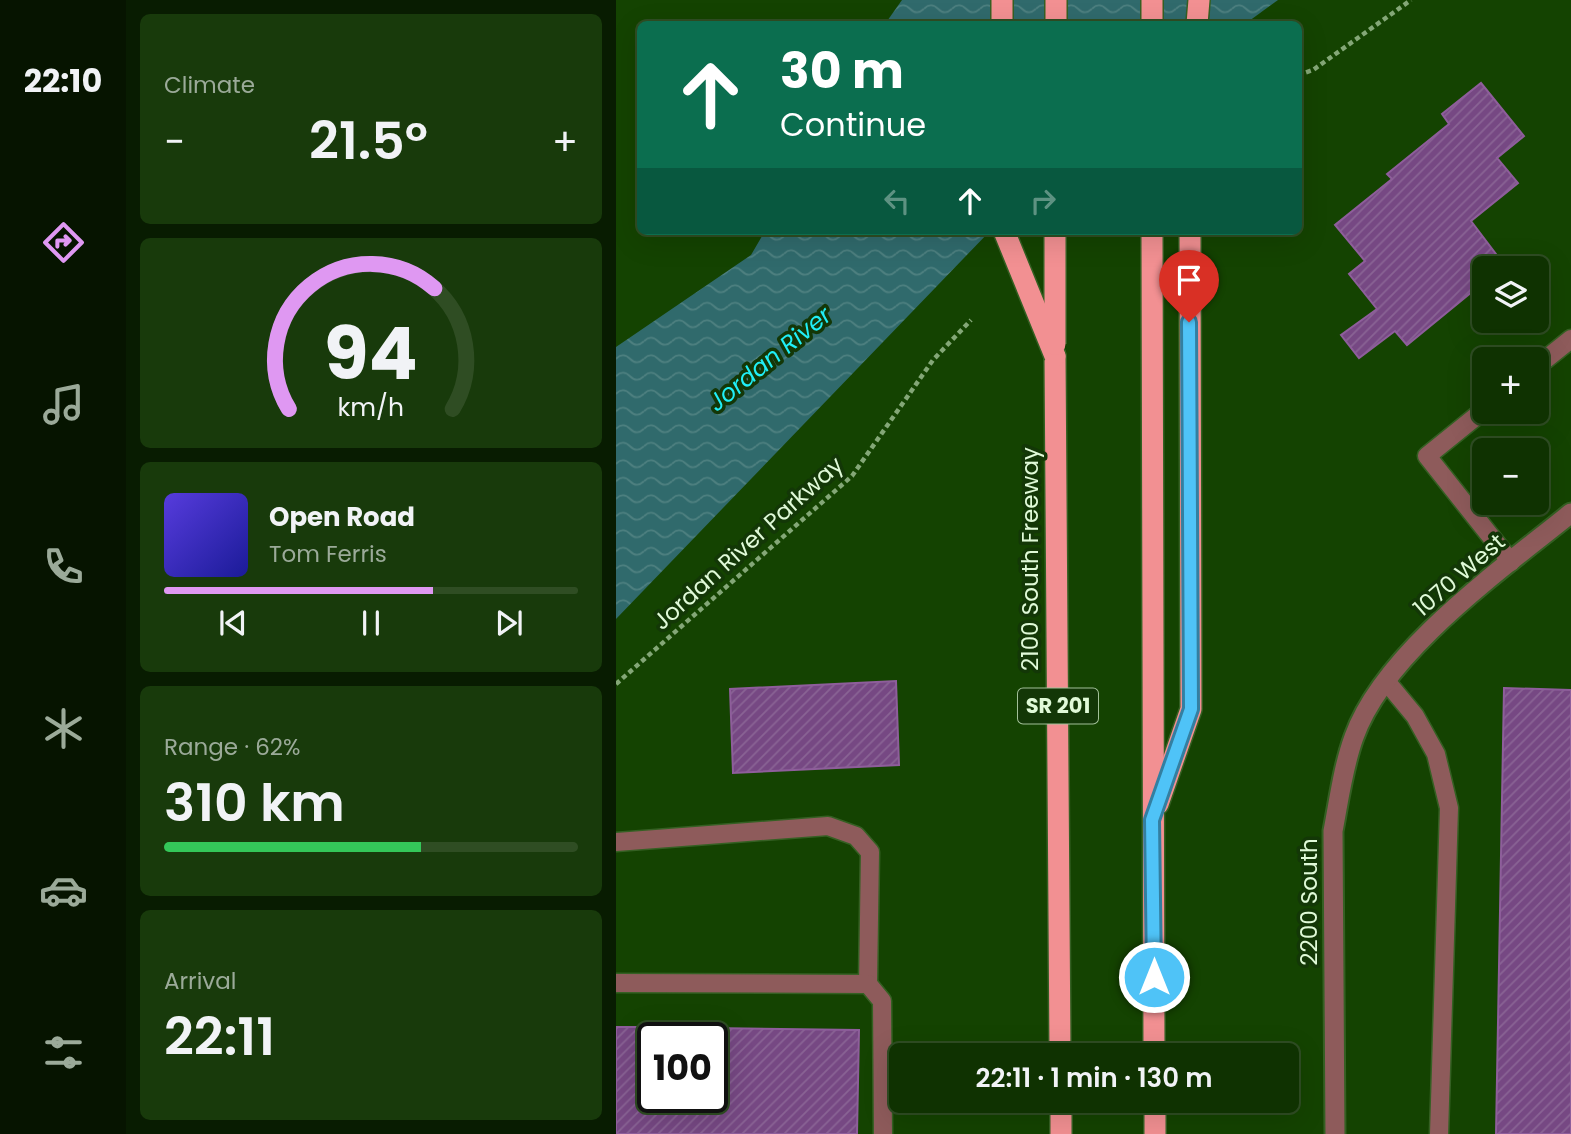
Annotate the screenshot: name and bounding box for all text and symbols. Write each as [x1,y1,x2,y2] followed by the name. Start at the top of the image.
[780,37,904,105] text: 30 m
[665,49,756,140] icon: ahead
[24,58,102,103] text: 22:10
[164,69,255,101] text: Climate
[780,102,926,147] text: Continue
[309,104,428,177] text: 21.5°
[164,115,185,168] text: −
[552,115,578,168] text: +
[878,182,916,220] icon: left
[951,182,989,220] icon: ahead
[1024,182,1062,220] icon: right
[39,218,88,267] icon: directions
[1159,250,1219,322] pin
[1472,256,1549,515] map controls
[1472,256,1549,333] button: layers
[1170,261,1208,299] icon: arrive
[701,298,839,419] water label: Jordan River
[324,303,418,404] text: 94
[1472,347,1549,424] button: +
[39,380,88,429] icon: music
[338,390,404,425] text: km/h
[1472,438,1549,515] button: −
[1014,447,1046,671] street label: 2100 South Freeway
[646,449,850,637] street label: Jordan River Parkway
[269,499,415,535] text: Open Road
[1406,526,1512,624] street label: 1070 West
[269,538,387,570] text: Tom Ferris
[39,542,88,591] icon: phone
[214,604,252,642] icon: previous
[352,604,390,642] icon: pause
[490,604,528,642] icon: next
[1018,688,1098,724] road number: SR 201
[39,704,88,753] icon: climate
[164,731,301,763] text: Range · 62%
[164,766,345,839] text: 310 km
[1293,838,1325,966] street label: 2200 South
[39,866,88,915] icon: car
[1117,940,1191,1014] position arrow
[164,965,236,997] text: Arrival
[164,1000,275,1073] text: 22:11
[637,1022,728,1113] speed limit sign: 100
[39,1028,88,1077] icon: filters
[976,1060,1212,1096] text: 22:11 · 1 min · 130 m

